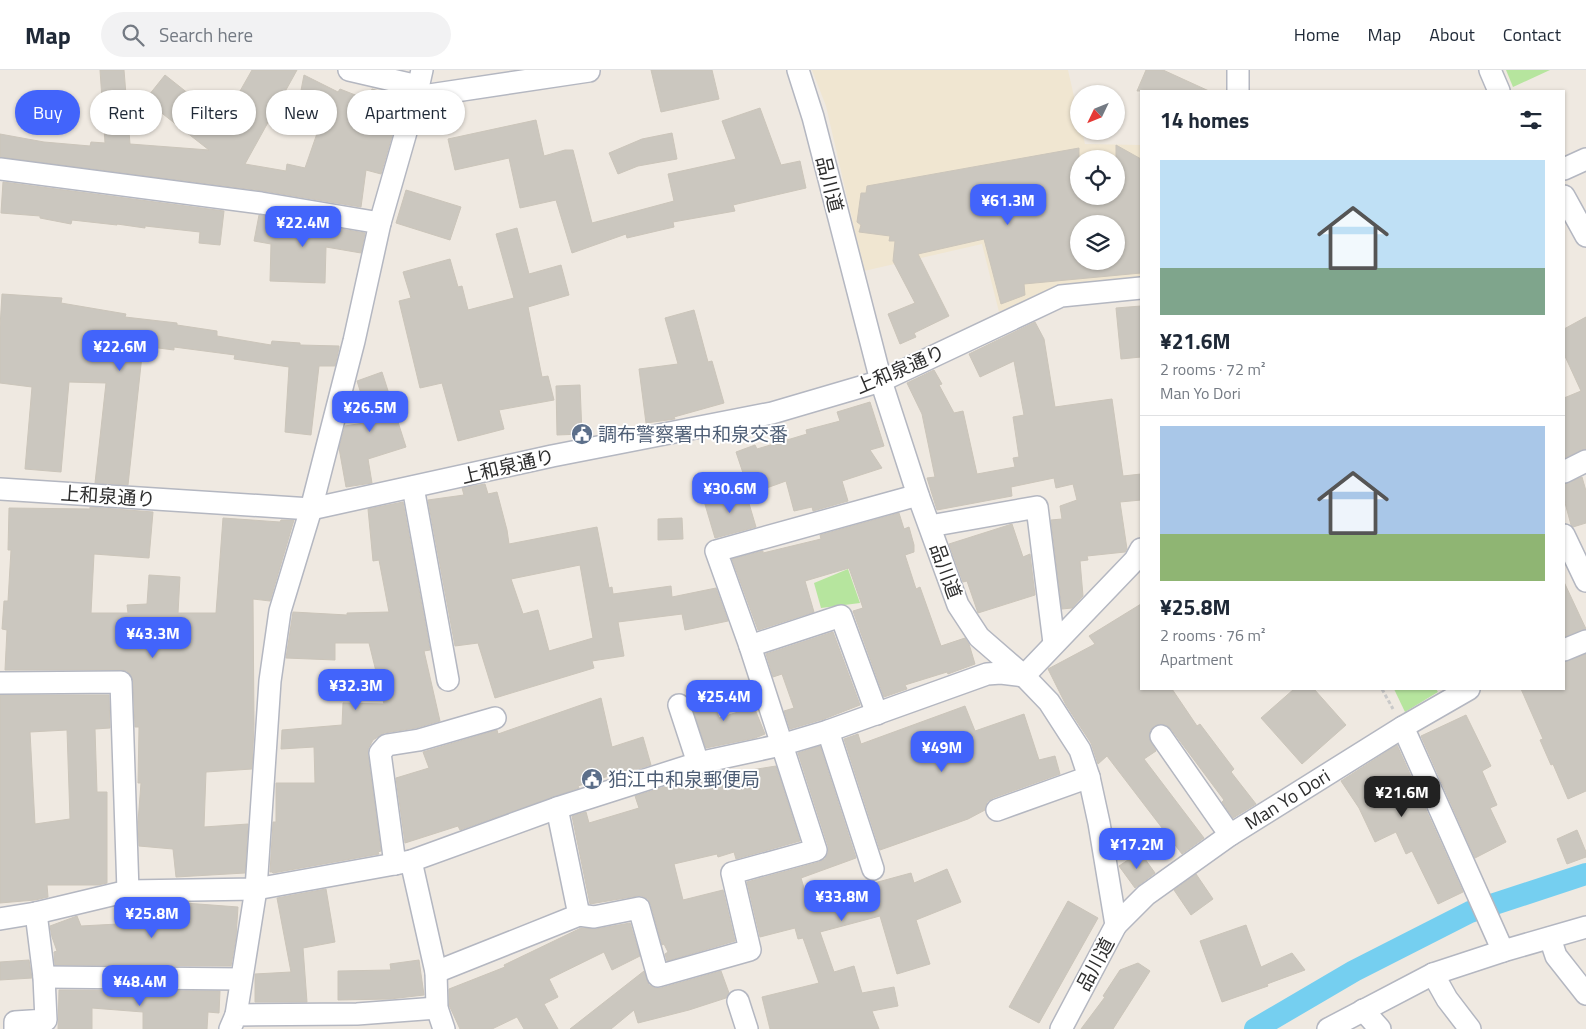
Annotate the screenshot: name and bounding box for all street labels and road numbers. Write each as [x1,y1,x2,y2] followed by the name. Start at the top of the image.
[810,153,851,215] street label: 品川道
[850,337,949,400] street label: 上和泉通り
[458,441,557,490] street label: 上和泉通り
[60,478,156,513] street label: 上和泉通り
[923,539,970,603] street label: 品川道
[1238,761,1335,836] street label: Man Yo Dori
[1068,932,1121,996] street label: 品川道

